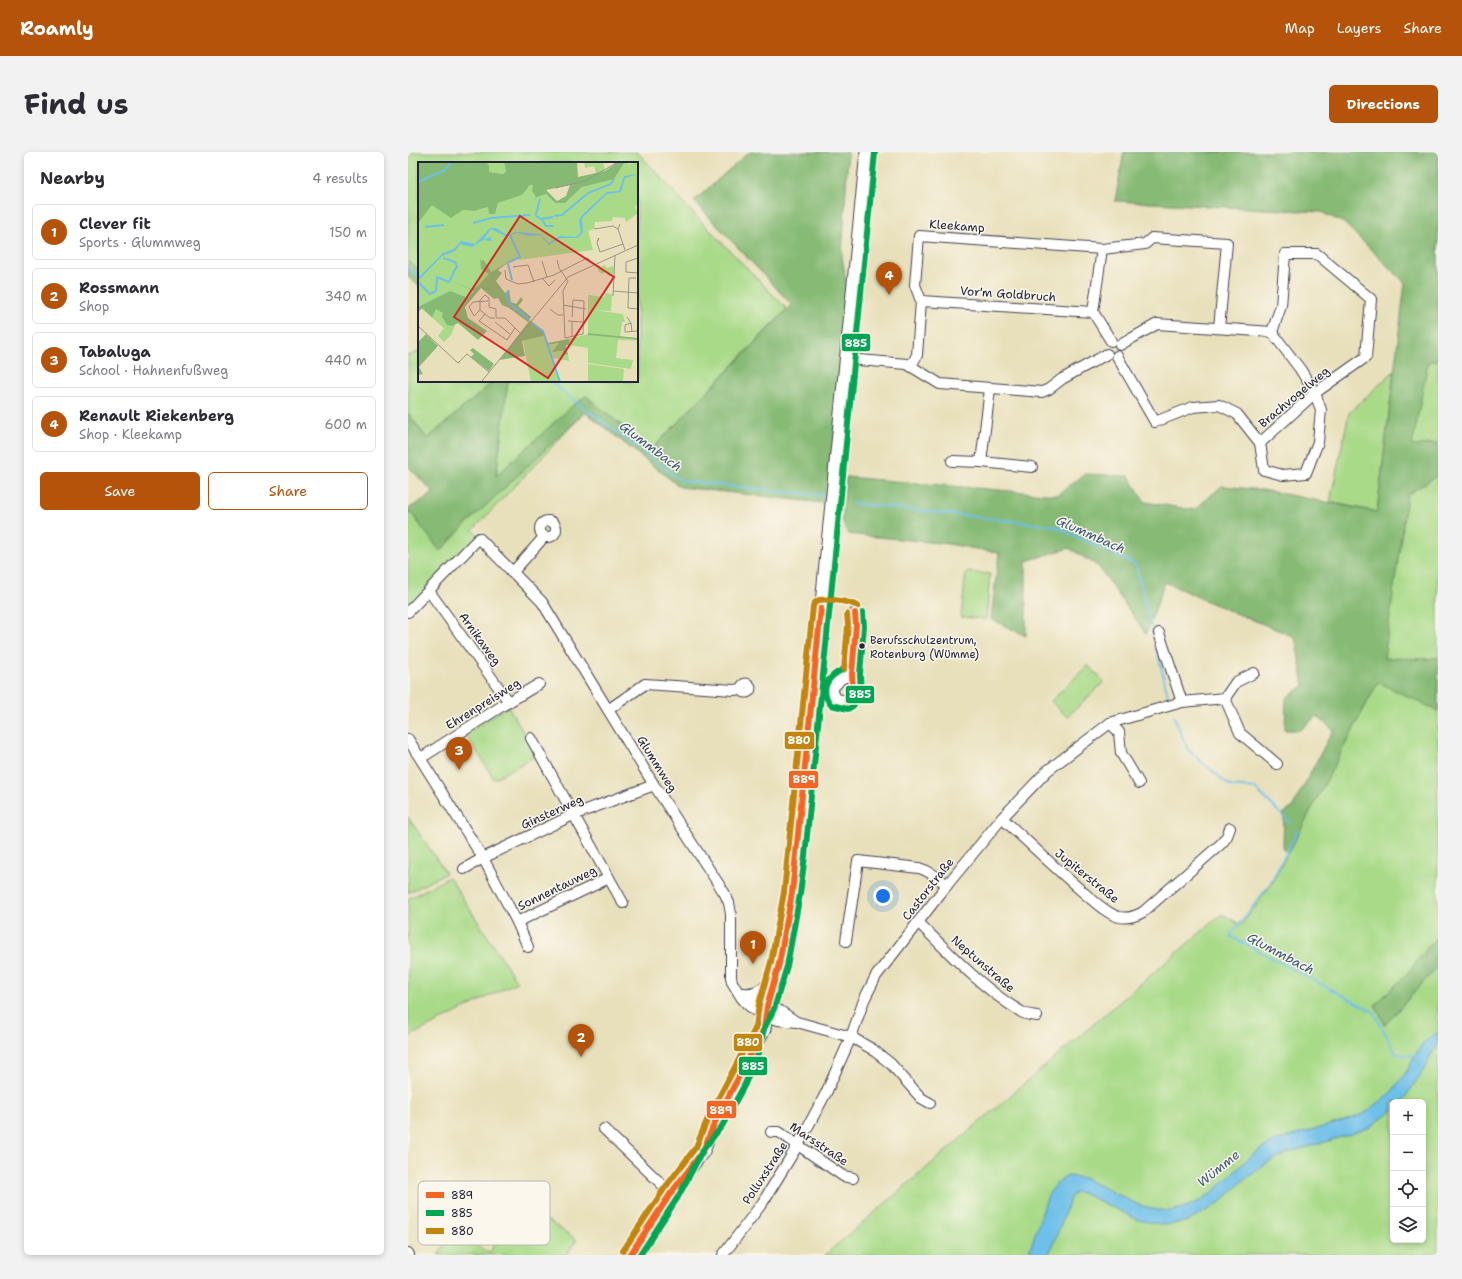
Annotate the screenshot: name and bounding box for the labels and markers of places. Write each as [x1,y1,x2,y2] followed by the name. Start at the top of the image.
[876,262,902,295] pin: 4
[870,633,979,662] place label: Berufsschulzentrum, Rotenburg (Wümme)
[857,641,867,651] marker: Berufsschulzentrum, Rotenburg (Wümme)
[446,737,472,770] pin: 3
[740,931,766,964] pin: 1
[568,1024,594,1057] pin: 2

